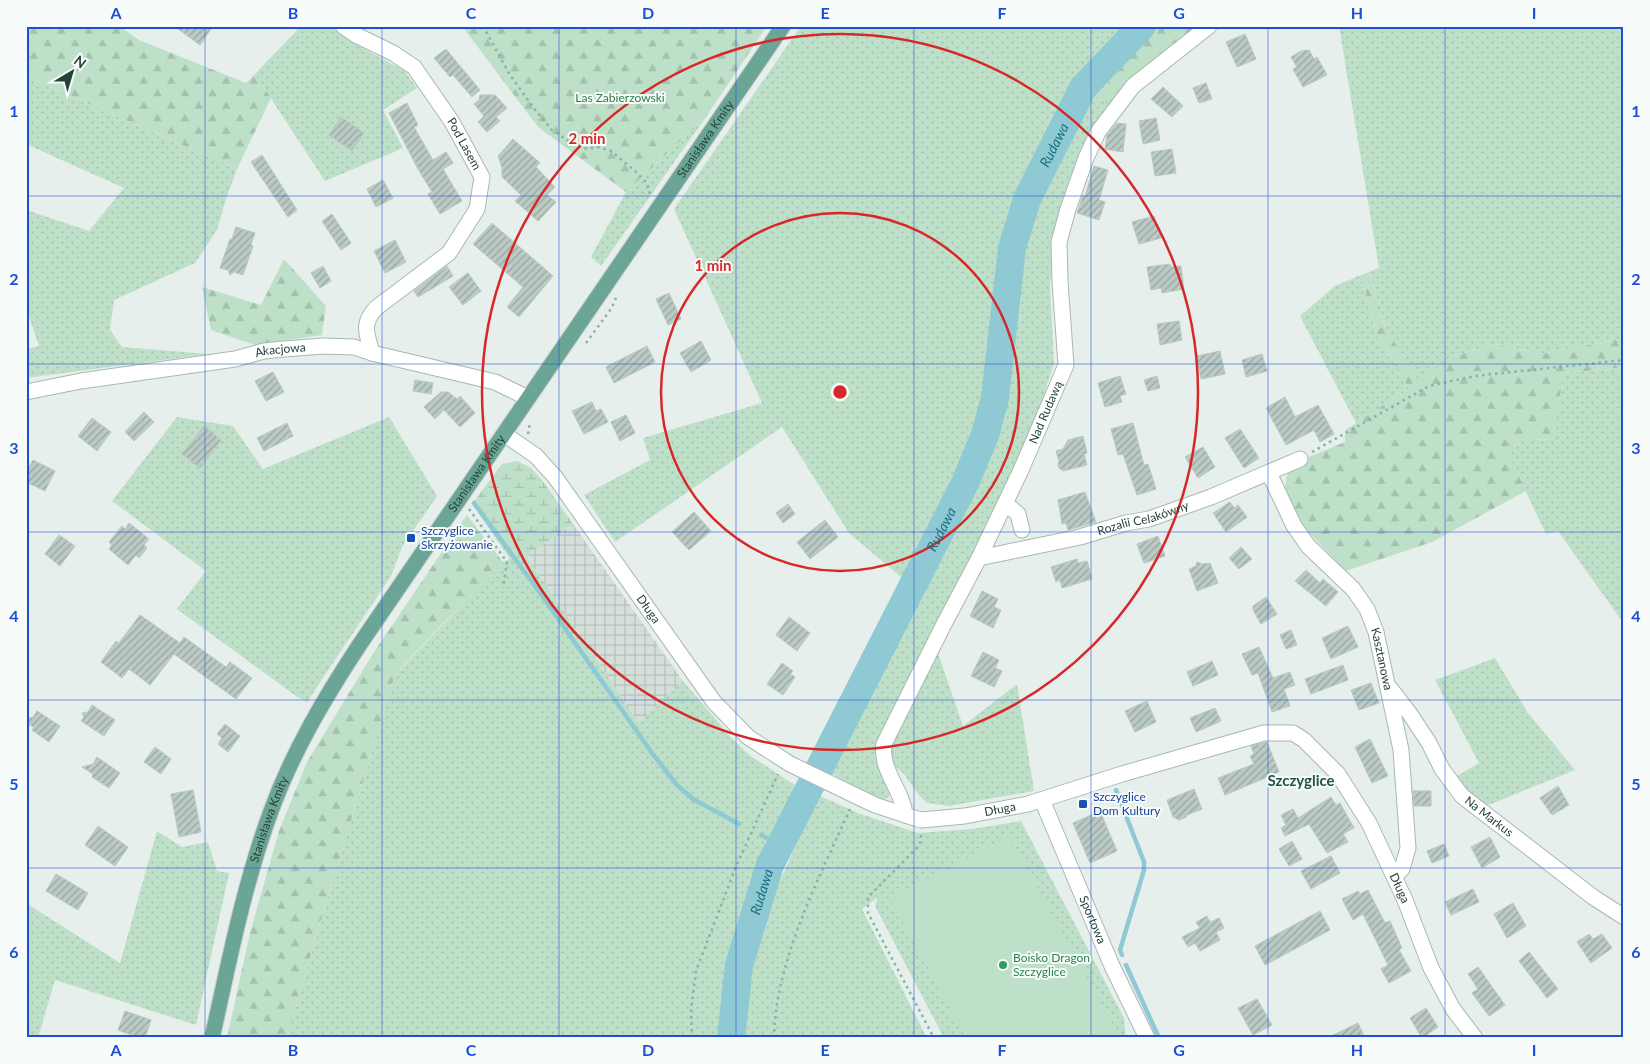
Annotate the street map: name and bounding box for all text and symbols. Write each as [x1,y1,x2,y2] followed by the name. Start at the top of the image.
[109,3,122,22] text: A
[288,3,298,22] text: B
[466,3,477,22] text: C
[642,3,654,22] text: D
[820,3,830,22] text: E
[997,3,1007,22] text: F
[1173,3,1185,22] text: G
[1351,3,1363,22] text: H
[1532,3,1536,22] text: I
[48,48,98,98] north arrow
[71,51,90,71] text: N
[575,90,665,105] park label: Las Zabierzowski
[673,97,737,181] street label: Stanisława Kmity
[9,101,19,120] text: 1
[1631,101,1641,120] text: 1
[444,115,485,172] street label: Pod Lasem
[1036,120,1072,170] water label: Rudawa
[568,129,606,147] text: 2 min
[694,256,732,274] text: 1 min
[9,269,19,288] text: 2
[1631,269,1641,288] text: 2
[253,339,306,360] street label: Akacjowa
[1025,379,1065,446] street label: Nad Rudawą
[831,383,849,401] centre of rings
[445,431,509,515] street label: Stanisława Kmity
[9,438,19,457] text: 3
[1631,438,1641,457] text: 3
[1095,497,1191,538] street label: Rozalii Celakówny
[923,504,959,554] water label: Rudawa
[421,523,493,552] place label: Szczyglice Skrzyżowanie
[405,532,417,544] marker: Szczyglice Skrzyżowanie
[634,592,664,626] street label: Długa
[9,606,19,625] text: 4
[1631,606,1641,625] text: 4
[1368,625,1396,692] street label: Kasztanowa
[1267,771,1335,789] district label: Szczyglice
[246,773,291,864] street label: Stanisława Kmity
[9,774,19,793] text: 5
[1631,774,1641,793] text: 5
[1093,789,1161,818] place label: Szczyglice Dom Kultury
[1462,793,1516,840] street label: Na Markus
[1077,798,1089,810] marker: Szczyglice Dom Kultury
[983,799,1017,819] street label: Długa
[746,867,776,917] water label: Rudawa
[1386,870,1413,906] street label: Długa
[1076,893,1110,946] street label: Sportowa
[9,942,19,961] text: 6
[1631,942,1641,961] text: 6
[1013,950,1090,979] place label: Boisko Dragon Szczyglice
[997,959,1009,971] marker: Boisko Dragon Szczyglice
[109,1040,122,1059] text: A
[288,1040,298,1059] text: B
[466,1040,477,1059] text: C
[642,1040,654,1059] text: D
[820,1040,830,1059] text: E
[997,1040,1007,1059] text: F
[1173,1040,1185,1059] text: G
[1351,1040,1363,1059] text: H
[1532,1040,1536,1059] text: I

